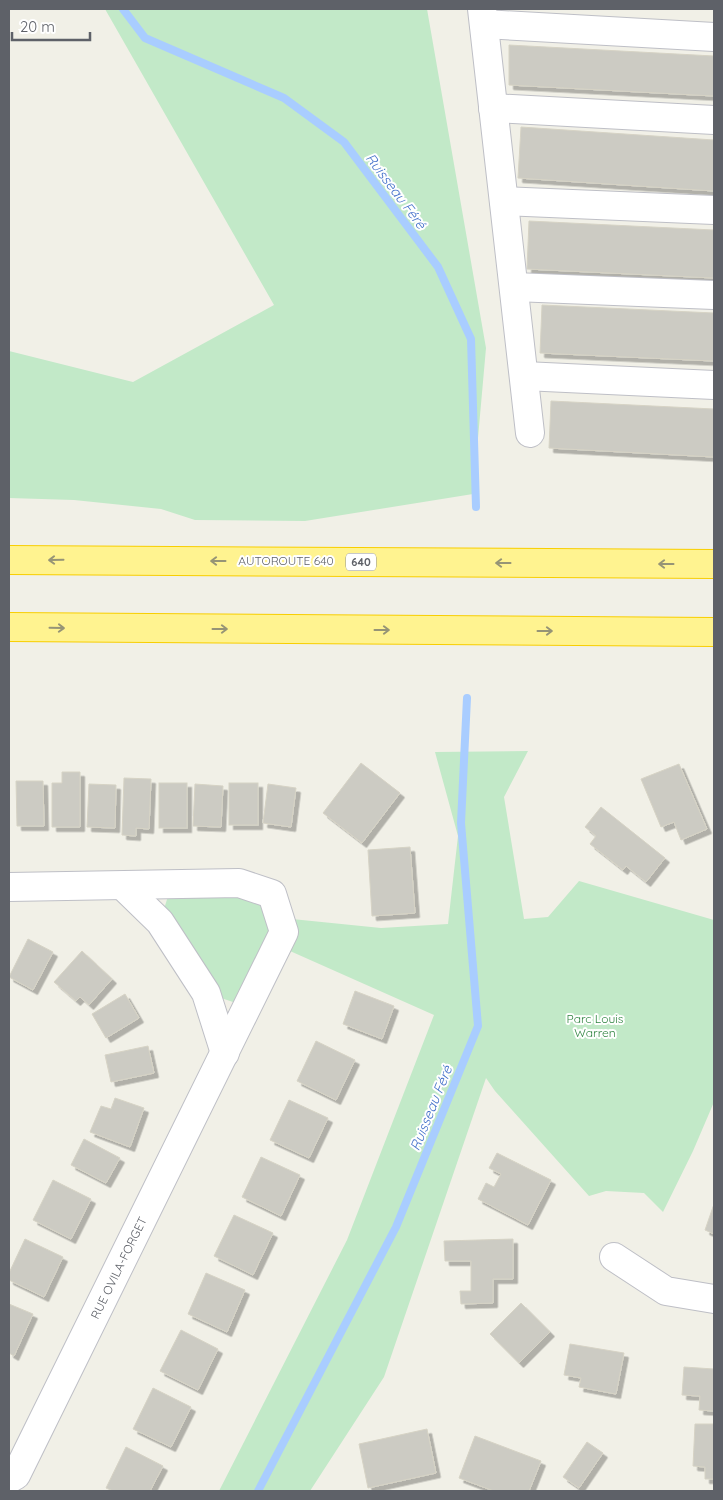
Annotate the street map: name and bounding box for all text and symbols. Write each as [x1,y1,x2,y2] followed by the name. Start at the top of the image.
[12,10,90,42] scale bar
[20,17,55,36] text: 20 m
[362,150,431,233] water label: Ruisseau Féré
[238,553,334,568] street label: AUTOROUTE 640
[346,554,376,570] road number: 640
[48,555,64,565] one-way arrow
[210,556,226,566] one-way arrow
[495,558,511,567] one-way arrow
[658,559,674,568] one-way arrow
[49,623,65,633] one-way arrow
[212,624,228,634] one-way arrow
[374,625,390,635] one-way arrow
[536,626,553,636] one-way arrow
[567,1011,624,1040] park label: Parc Louis Warren
[406,1062,457,1153] water label: Ruisseau Féré
[87,1214,150,1321] street label: RUE OVILA-FORGET

